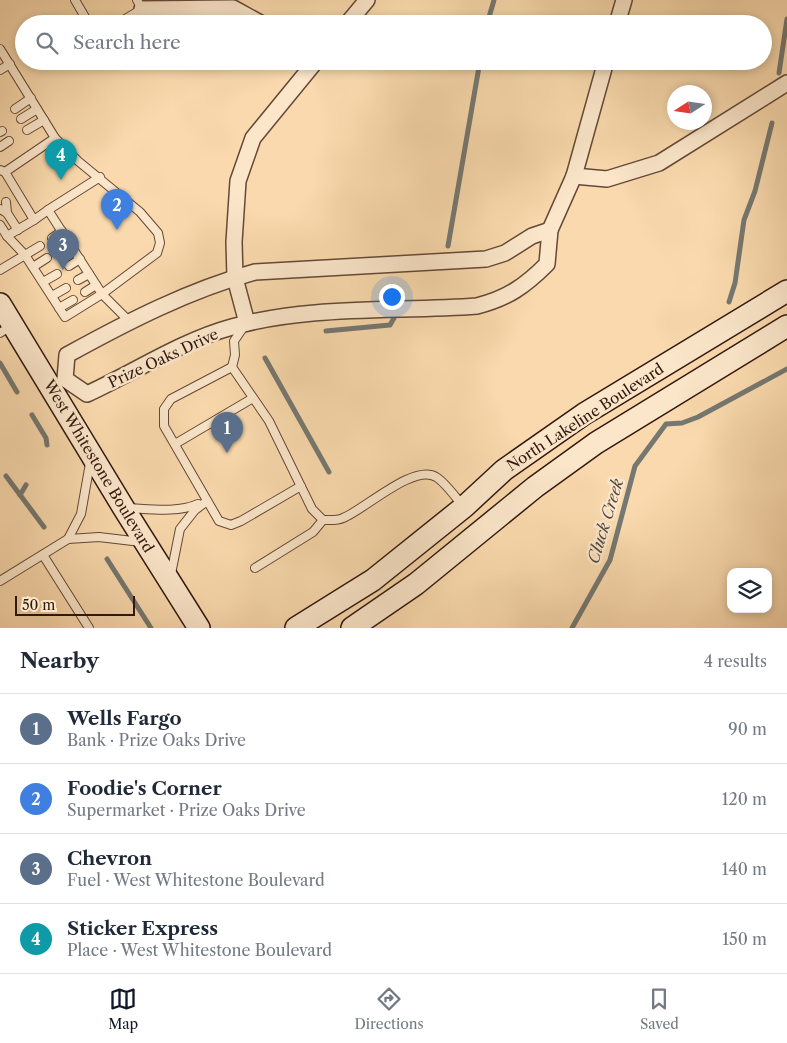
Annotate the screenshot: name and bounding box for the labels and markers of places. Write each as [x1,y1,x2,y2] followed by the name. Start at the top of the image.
[45,139,77,180] pin: 4
[101,189,133,230] pin: 2
[47,229,79,270] pin: 3
[211,412,243,453] pin: 1

